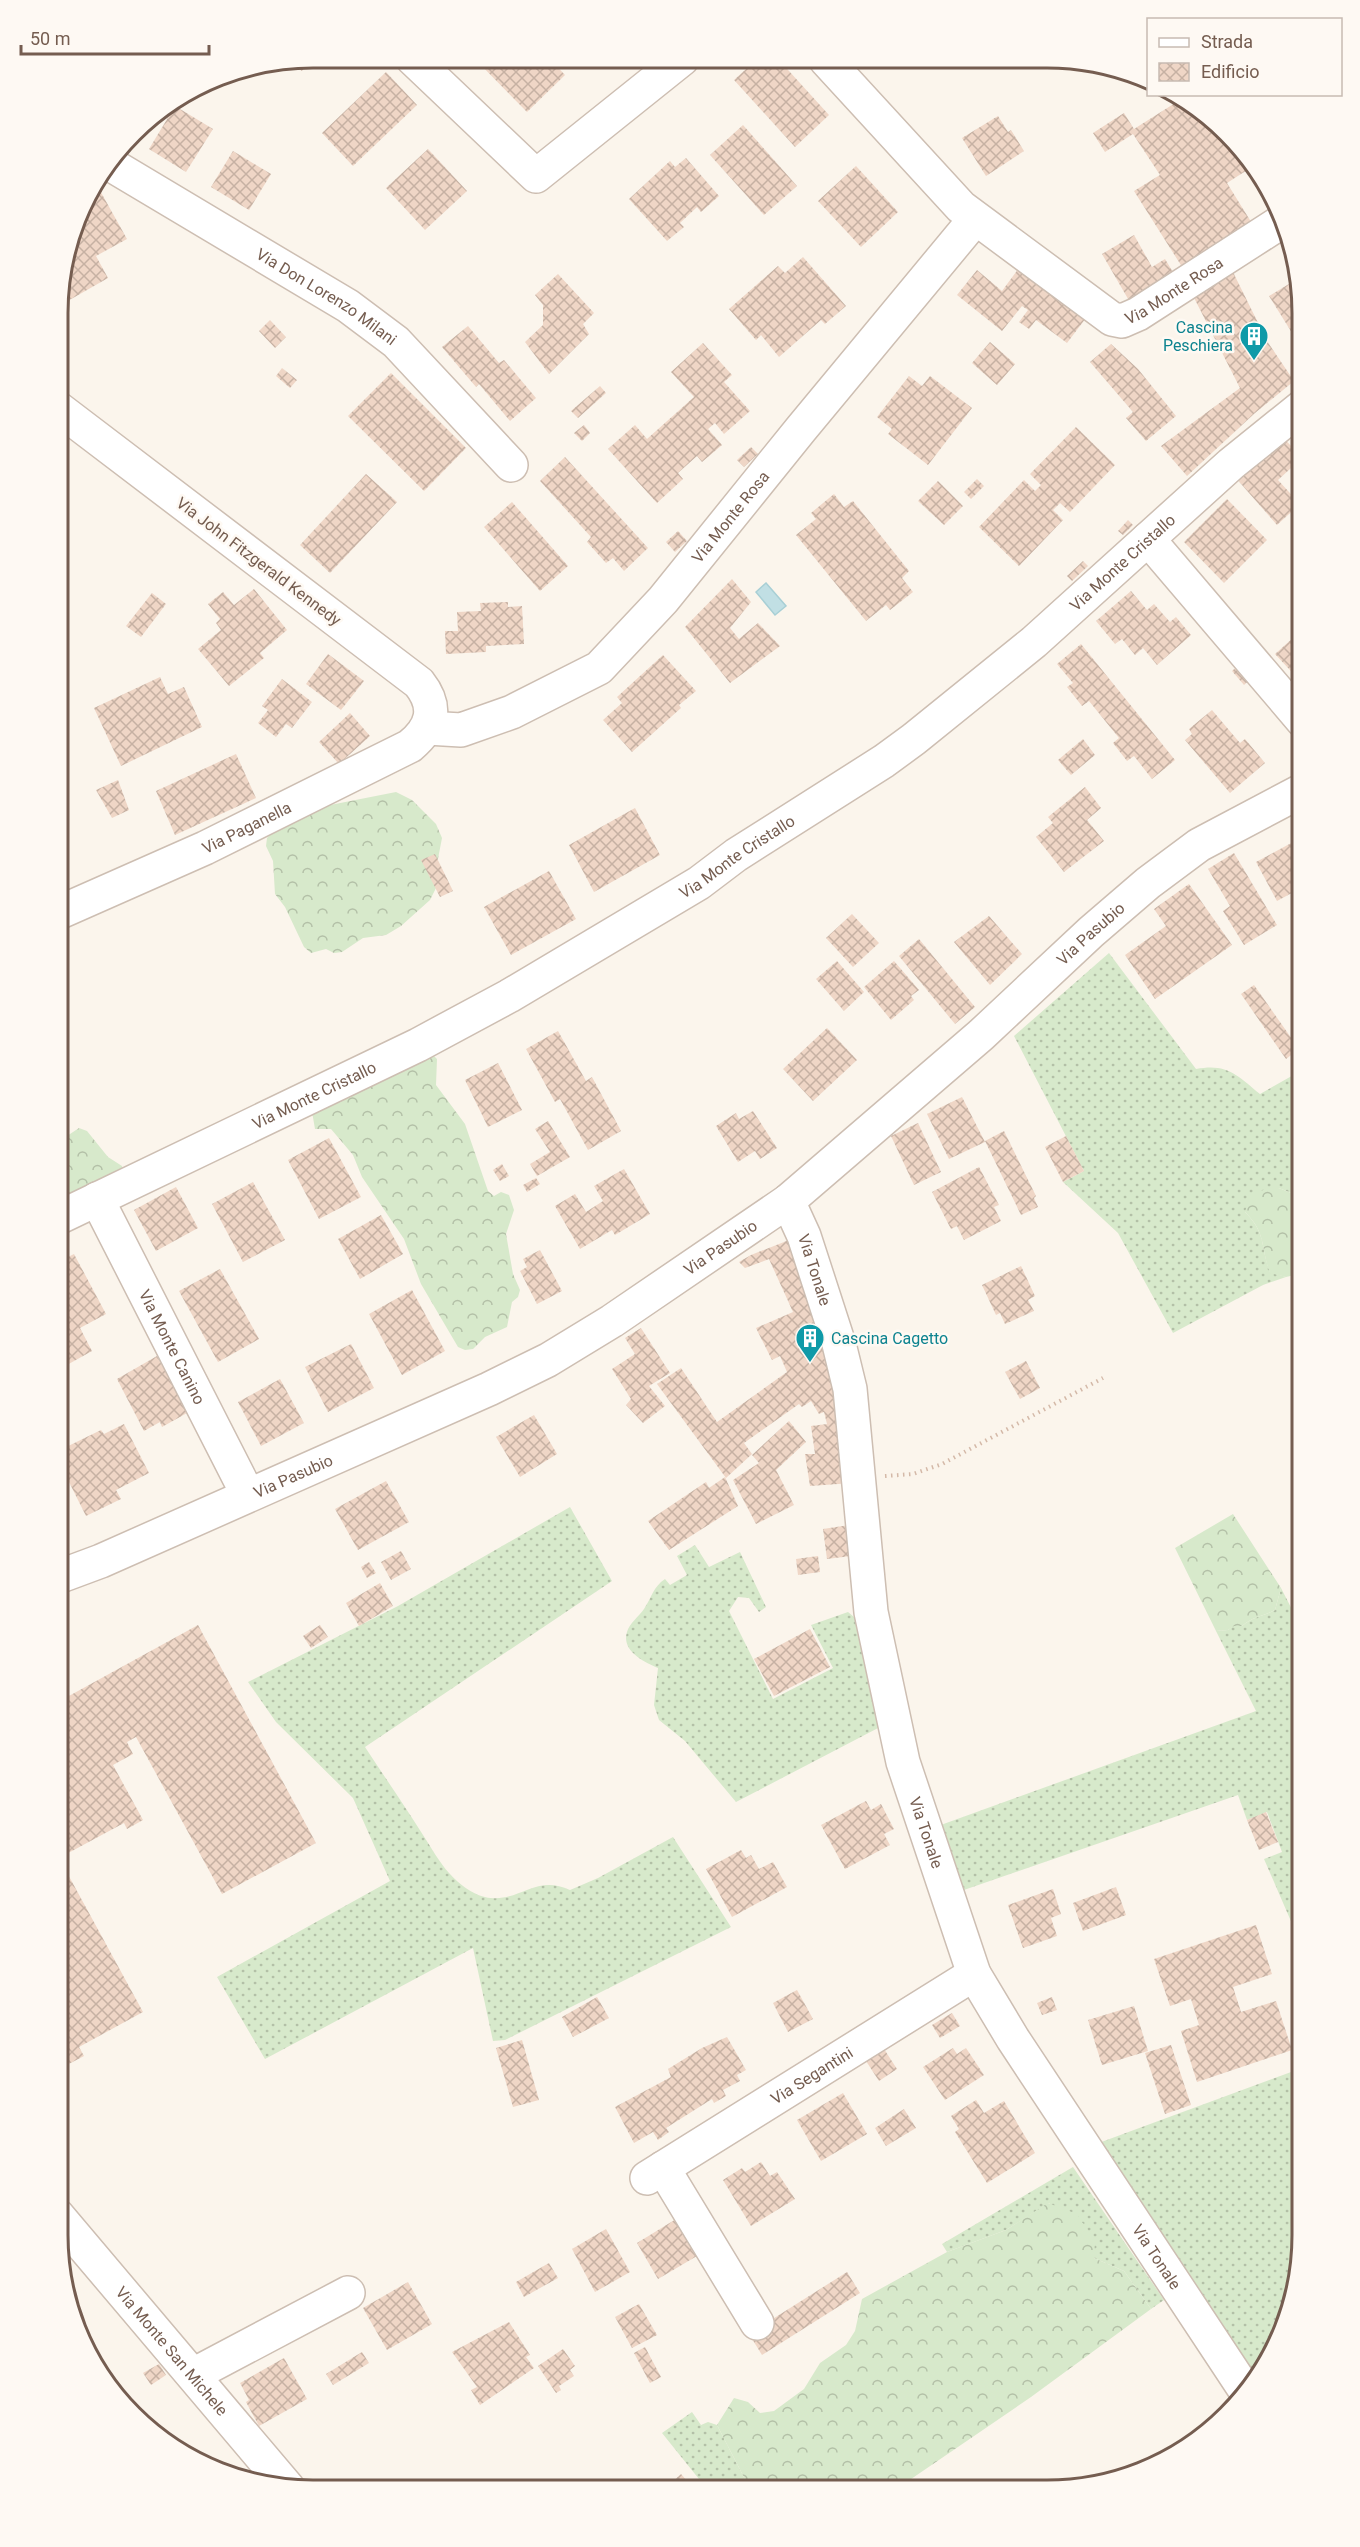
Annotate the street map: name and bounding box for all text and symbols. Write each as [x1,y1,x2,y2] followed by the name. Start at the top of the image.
[21,18,208,56] scale bar
[1147,18,1342,96] legend
[30,28,70,49] text: 50 m
[1201,31,1253,52] text: Strada
[1201,61,1260,82] text: Edificio
[253,244,400,349] street label: Via Don Lorenzo Milani
[1122,253,1227,329] street label: Via Monte Rosa
[1163,318,1233,355] place label: Cascina Peschiera
[1238,320,1270,362] building icon: Cascina Peschiera
[688,467,773,567] street label: Via Monte Rosa
[173,493,345,630] street label: Via John Fitzgerald Kennedy
[1066,510,1179,615] street label: Via Monte Cristallo
[199,798,294,858] street label: Via Paganella
[676,811,798,903] street label: Via Monte Cristallo
[1053,898,1129,969] street label: Via Pasubio
[249,1058,379,1133] street label: Via Monte Cristallo
[680,1216,761,1279] street label: Via Pasubio
[794,1232,835,1308] street label: Via Tonale
[135,1287,209,1408] street label: Via Monte Canino
[794,1322,826,1364] building icon: Cascina Cagetto
[831,1329,948,1348] place label: Cascina Cagetto
[251,1450,336,1502] street label: Via Pasubio
[905,1794,947,1871] street label: Via Tonale
[767,2043,856,2108] street label: Via Segantini
[1128,2221,1185,2293] street label: Via Tonale
[112,2283,232,2420] street label: Via Monte San Michele

